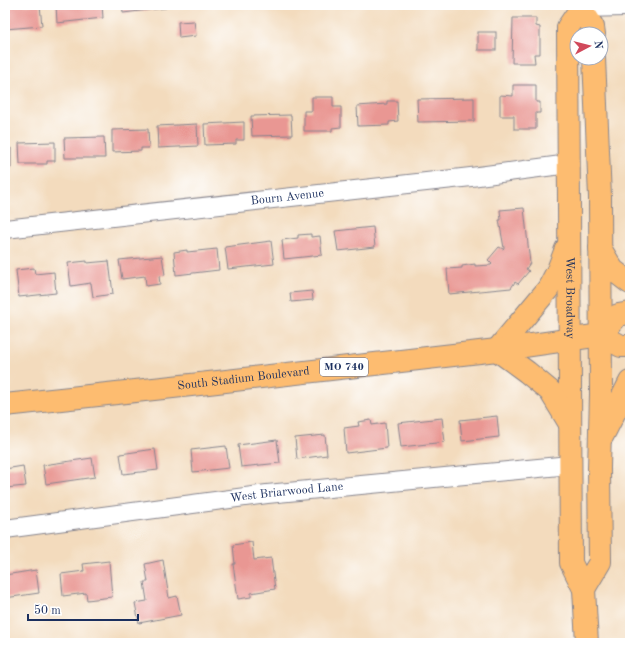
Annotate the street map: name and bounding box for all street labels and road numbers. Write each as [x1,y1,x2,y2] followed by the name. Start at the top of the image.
[250,187,325,208] street label: Bourn Avenue
[563,257,576,340] street label: West Broadway
[320,358,368,376] road number: MO 740
[177,365,310,392] street label: South Stadium Boulevard
[229,481,344,505] street label: West Briarwood Lane

